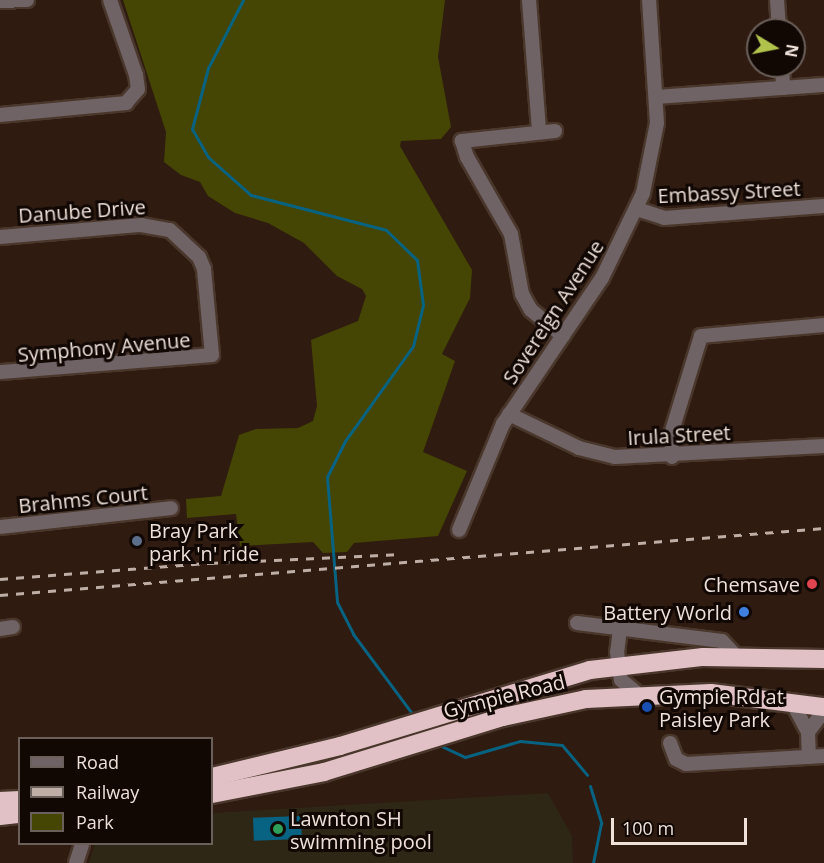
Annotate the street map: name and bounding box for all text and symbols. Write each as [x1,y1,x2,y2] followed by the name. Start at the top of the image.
[746,18,806,78] north arrow
[780,42,804,59] text: N
[657,176,801,208] street label: Embassy Street
[17,195,147,227] street label: Danube Drive
[498,236,608,388] street label: Sovereign Avenue
[17,328,191,366] street label: Symphony Avenue
[627,420,731,450] street label: Irula Street
[17,480,149,518] street label: Brahms Court
[149,518,259,565] place label: Bray Park park 'n' ride
[130,534,144,548] marker: Bray Park park 'n' ride
[704,572,800,596] place label: Chemsave
[805,577,819,591] marker: Chemsave
[603,600,732,624] place label: Battery World
[737,605,751,619] marker: Battery World
[441,669,567,723] street label: Gympie Road
[659,684,784,731] place label: Gympie Rd at Paisley Park
[640,700,654,714] marker: Gympie Rd at Paisley Park
[18,737,213,845] legend
[76,750,119,774] text: Road
[76,780,139,804] text: Railway
[290,806,432,853] place label: Lawnton SH swimming pool
[614,806,750,844] scale bar
[76,810,114,834] text: Park
[622,816,674,840] text: 100 m
[271,822,285,836] marker: Lawnton SH swimming pool

